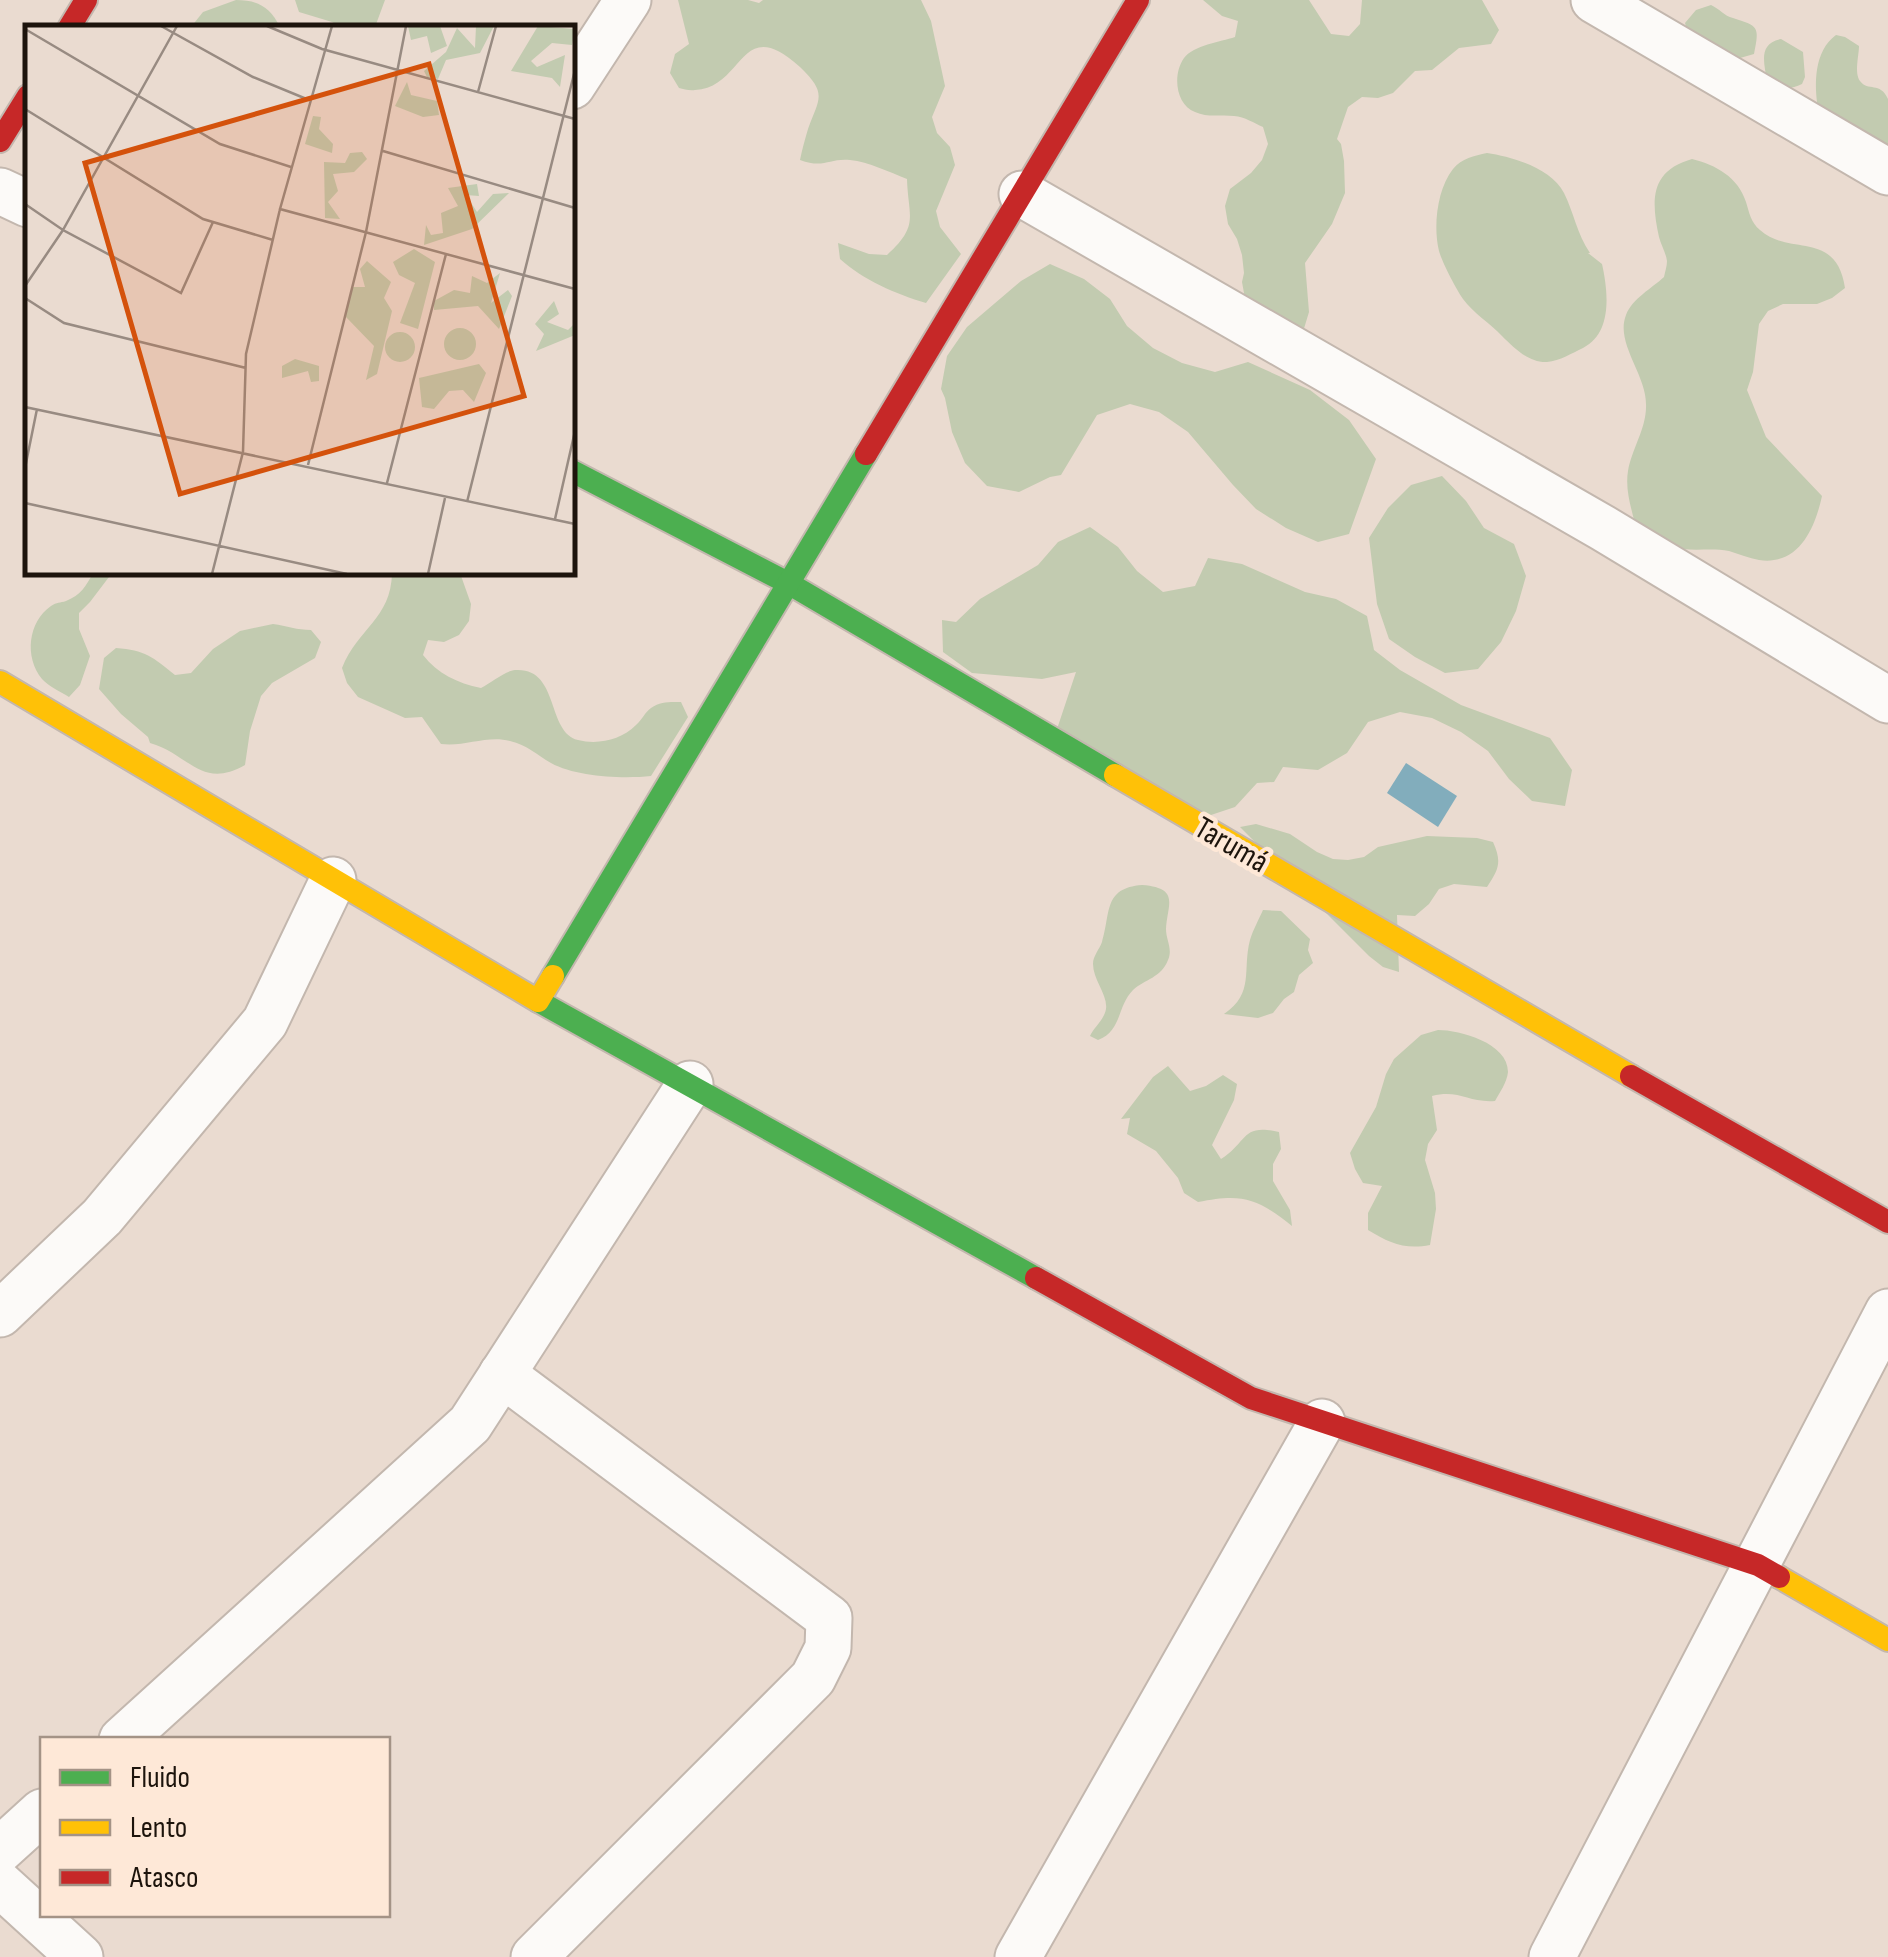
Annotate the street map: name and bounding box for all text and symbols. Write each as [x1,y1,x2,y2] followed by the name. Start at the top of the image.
[25,25,575,575] inset map
[1187,809,1275,882] street label: Tarumá
[40,1737,390,1917] legend
[130,1760,190,1796] text: Fluido
[130,1810,187,1846] text: Lento
[129,1860,199,1896] text: Atasco

